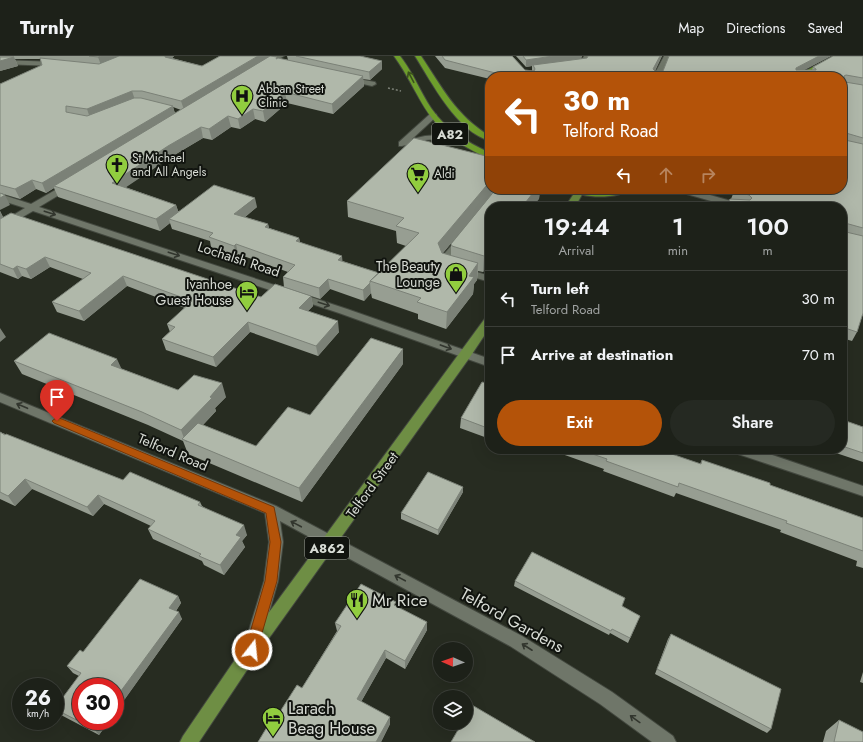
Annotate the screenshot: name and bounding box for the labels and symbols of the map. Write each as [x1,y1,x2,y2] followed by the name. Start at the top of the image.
[406,71,414,83] one-way arrow
[258,80,324,112] place label: Abban Street Clinic
[229,83,255,116] hospital icon: Abban Street Clinic
[432,123,468,145] road number: A82
[132,149,207,181] place label: St Michael and All Angels
[104,152,130,185] church icon: St Michael and All Angels
[405,161,431,194] supermarket icon: Aldi
[434,165,455,183] place label: Aldi
[44,210,56,218] one-way arrow
[195,236,283,282] street label: Lochalsh Road
[167,251,180,258] one-way arrow
[376,256,441,292] place label: The Beauty Lounge
[443,261,469,294] shop icon: The Beauty Lounge
[156,274,232,310] place label: Ivanhoe Guest House
[234,279,260,312] hotel icon: Ivanhoe Guest House
[317,301,330,308] one-way arrow
[440,344,452,352] one-way arrow
[40,380,74,421] pin
[17,402,29,410] one-way arrow
[135,428,211,476] street label: Telford Road
[341,447,403,522] street label: Telford Street
[291,520,303,527] one-way arrow
[305,537,349,559] road number: A862
[394,574,406,582] one-way arrow
[456,582,568,658] street label: Telford Gardens
[344,587,370,620] restaurant icon: Mr Rice
[372,588,428,612] place label: Mr Rice
[231,629,273,671] position arrow
[433,642,473,682] north arrow
[521,643,533,651] one-way arrow
[72,678,124,730] speed limit sign: 30
[288,696,375,740] place label: Larach Beag House
[260,705,286,738] hotel icon: Larach Beag House
[630,715,641,723] one-way arrow

